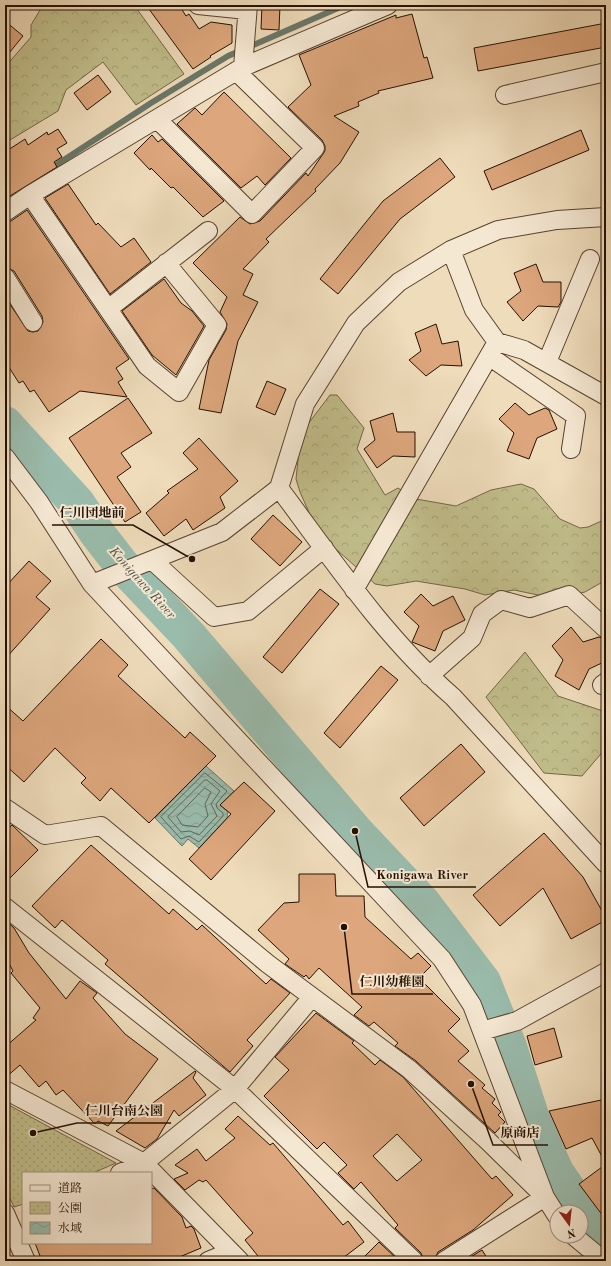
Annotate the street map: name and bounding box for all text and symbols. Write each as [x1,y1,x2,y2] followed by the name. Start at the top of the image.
[52,500,133,525] callout: 仁川団地前
[59,505,125,520] text: 仁川団地前
[106,544,178,622] water label: Konigawa River
[368,862,476,887] callout: Konigawa River
[376,869,468,882] text: Konigawa River
[352,969,433,994] callout: 仁川幼稚園
[359,974,425,989] text: 仁川幼稚園
[77,1098,171,1123] callout: 仁川台南公園
[85,1103,163,1118] text: 仁川台南公園
[493,1120,548,1145] callout: 原商店
[500,1125,540,1140] text: 原商店
[22,1172,152,1244] legend
[58,1181,82,1195] text: 道路
[58,1202,82,1215] text: 公園
[549,1204,589,1244] north arrow
[58,1221,82,1235] text: 水域
[565,1226,577,1239] text: N

